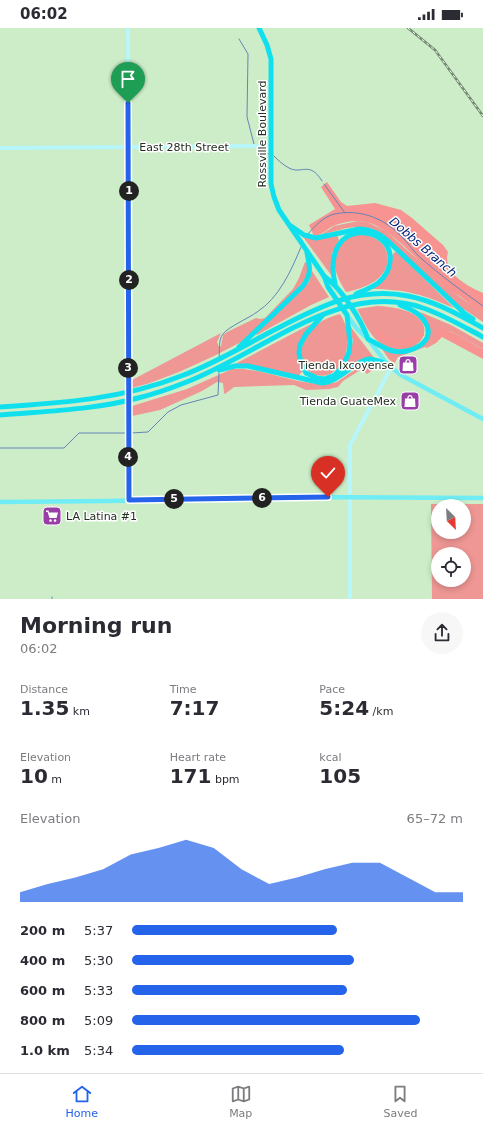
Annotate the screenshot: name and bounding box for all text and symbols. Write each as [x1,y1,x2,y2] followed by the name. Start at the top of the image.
[20,5,68,23] text: 06:02
[111,62,145,103] pin
[117,68,139,90] icon: arrive
[256,81,269,187] street label: Rossville Boulevard
[139,141,229,154] street label: East 28th Street
[119,181,139,201] pin: 1
[125,184,133,197] text: 1
[387,214,459,280] water label: Dobbs Branch
[119,270,139,290] pin: 2
[125,273,133,286] text: 2
[397,354,419,376] shop icon: Tienda Ixcoyense
[118,358,138,378] pin: 3
[298,359,394,372] place label: Tienda Ixcoyense
[124,361,132,374] text: 3
[399,390,421,412] shop icon: Tienda GuateMex
[299,395,396,408] place label: Tienda GuateMex
[118,447,138,467] pin: 4
[124,450,132,463] text: 4
[311,456,345,497] pin
[317,462,339,484] icon: check
[252,488,272,508] pin: 6
[164,489,184,509] pin: 5
[258,491,266,504] text: 6
[170,492,178,505] text: 5
[431,499,471,539] north arrow
[431,499,471,587] map controls
[41,505,63,527] supermarket icon: LA Latina #1
[66,510,137,523] place label: LA Latina #1
[431,547,471,587] button: locate
[421,612,463,654] button: share
[20,613,172,638] text: Morning run
[20,641,57,656] text: 06:02
[20,683,68,696] text: Distance
[170,683,197,696] text: Time
[319,683,345,696] text: Pace
[20,696,69,720] text: 1.35
[170,696,219,720] text: 7:17
[319,696,369,720] text: 5:24
[69,705,90,718] text: km
[369,705,393,718] text: /km
[20,751,71,764] text: Elevation
[170,751,226,764] text: Heart rate
[319,751,342,764] text: kcal
[20,764,48,788] text: 10
[170,764,211,788] text: 171
[319,764,361,788] text: 105
[48,773,62,786] text: m
[211,773,240,786] text: bpm
[20,811,80,826] text: Elevation
[407,811,463,826] text: 65–72 m
[20,923,65,938] text: 200 m
[84,923,113,938] text: 5:37
[20,953,65,968] text: 400 m
[84,953,113,968] text: 5:30
[20,983,65,998] text: 600 m
[84,983,113,998] text: 5:33
[20,1013,65,1028] text: 800 m
[84,1013,113,1028] text: 5:09
[20,1043,70,1058] text: 1.0 km
[84,1043,113,1058] text: 5:34
[66,1083,98,1120] tab: Home
[229,1083,252,1120] tab: Map
[383,1083,417,1120] tab: Saved

